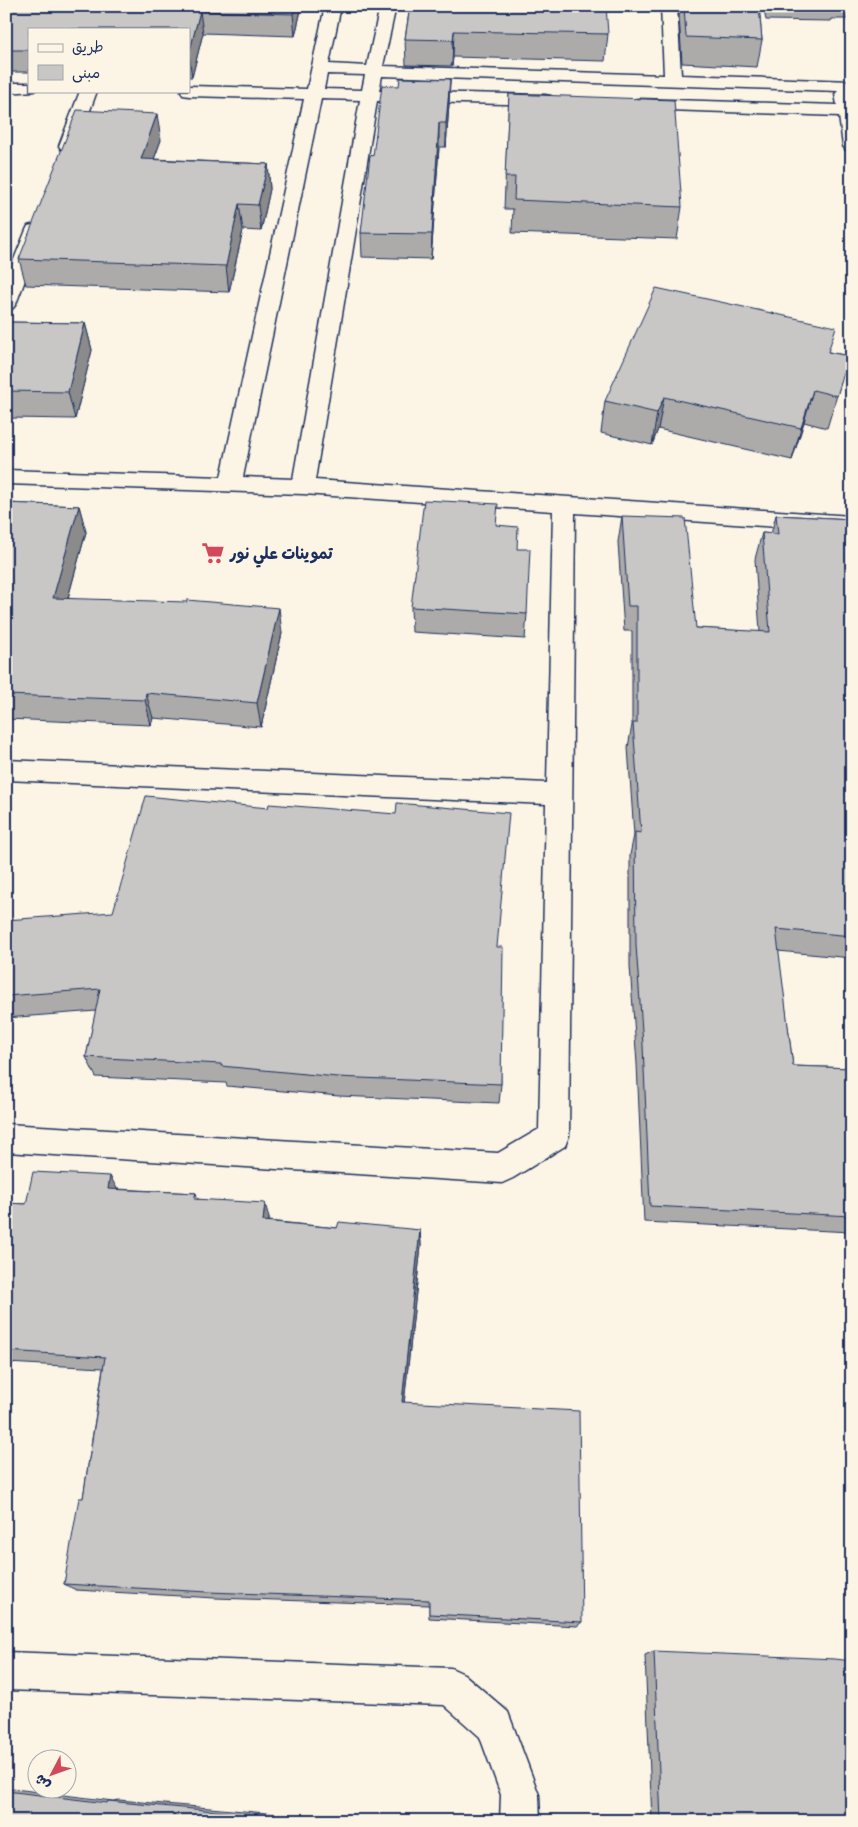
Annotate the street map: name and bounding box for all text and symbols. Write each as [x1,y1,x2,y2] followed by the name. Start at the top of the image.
[28,28,190,92] legend
[72,36,104,57] text: طريق
[72,62,100,83] text: مبنى
[200,540,226,566] supermarket icon: تموينات علي نور
[229,542,334,568] place label: تموينات علي نور
[28,1750,78,1800] north arrow
[30,1771,54,1795] text: ش

